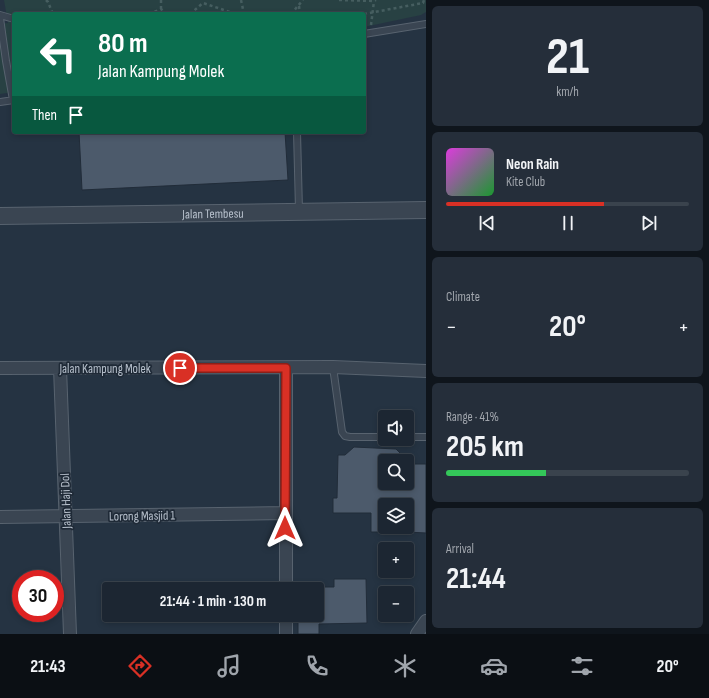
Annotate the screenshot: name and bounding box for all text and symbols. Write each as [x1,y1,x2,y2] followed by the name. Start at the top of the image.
[546,26,589,89] text: 21
[98,27,147,60] text: 80 m
[32,28,84,80] icon: left
[98,61,224,82] text: Jalan Kampung Molek
[556,84,579,100] text: km/h
[65,104,87,126] icon: arrive
[32,106,57,125] text: Then
[506,155,559,174] text: Neon Rain
[506,174,545,190] text: Kite Club
[181,206,244,222] street label: Jalan Tembesu
[476,212,498,234] icon: previous
[557,212,579,234] icon: pause
[638,212,660,234] icon: next
[446,289,480,305] text: Climate
[549,309,586,345] text: 20°
[446,314,457,341] text: −
[678,314,689,341] text: +
[163,351,197,385] pin
[169,357,191,379] icon: arrive
[58,361,151,377] street label: Jalan Kampung Molek
[446,409,499,425] text: Range · 41%
[378,410,414,622] map controls
[378,410,414,446] button: sound
[446,429,524,465] text: 205 km
[378,454,414,490] button: search
[57,473,75,530] street label: Jalan Haji Dol
[378,498,414,534] button: layers
[109,507,176,525] street label: Lorong Masjid 1
[264,507,306,549] position arrow
[446,541,474,557] text: Arrival
[378,542,414,578] button: +
[446,561,506,597] text: 21:44
[12,570,64,622] speed limit sign: 30
[378,586,414,622] button: −
[160,592,266,611] text: 21:44 · 1 min · 130 m
[126,652,154,680] icon: directions
[215,652,243,680] icon: music
[303,652,331,680] icon: phone
[391,652,419,680] icon: climate
[480,652,508,680] icon: car
[568,652,596,680] icon: filters
[30,656,66,677] text: 21:43
[657,656,679,677] text: 20°

